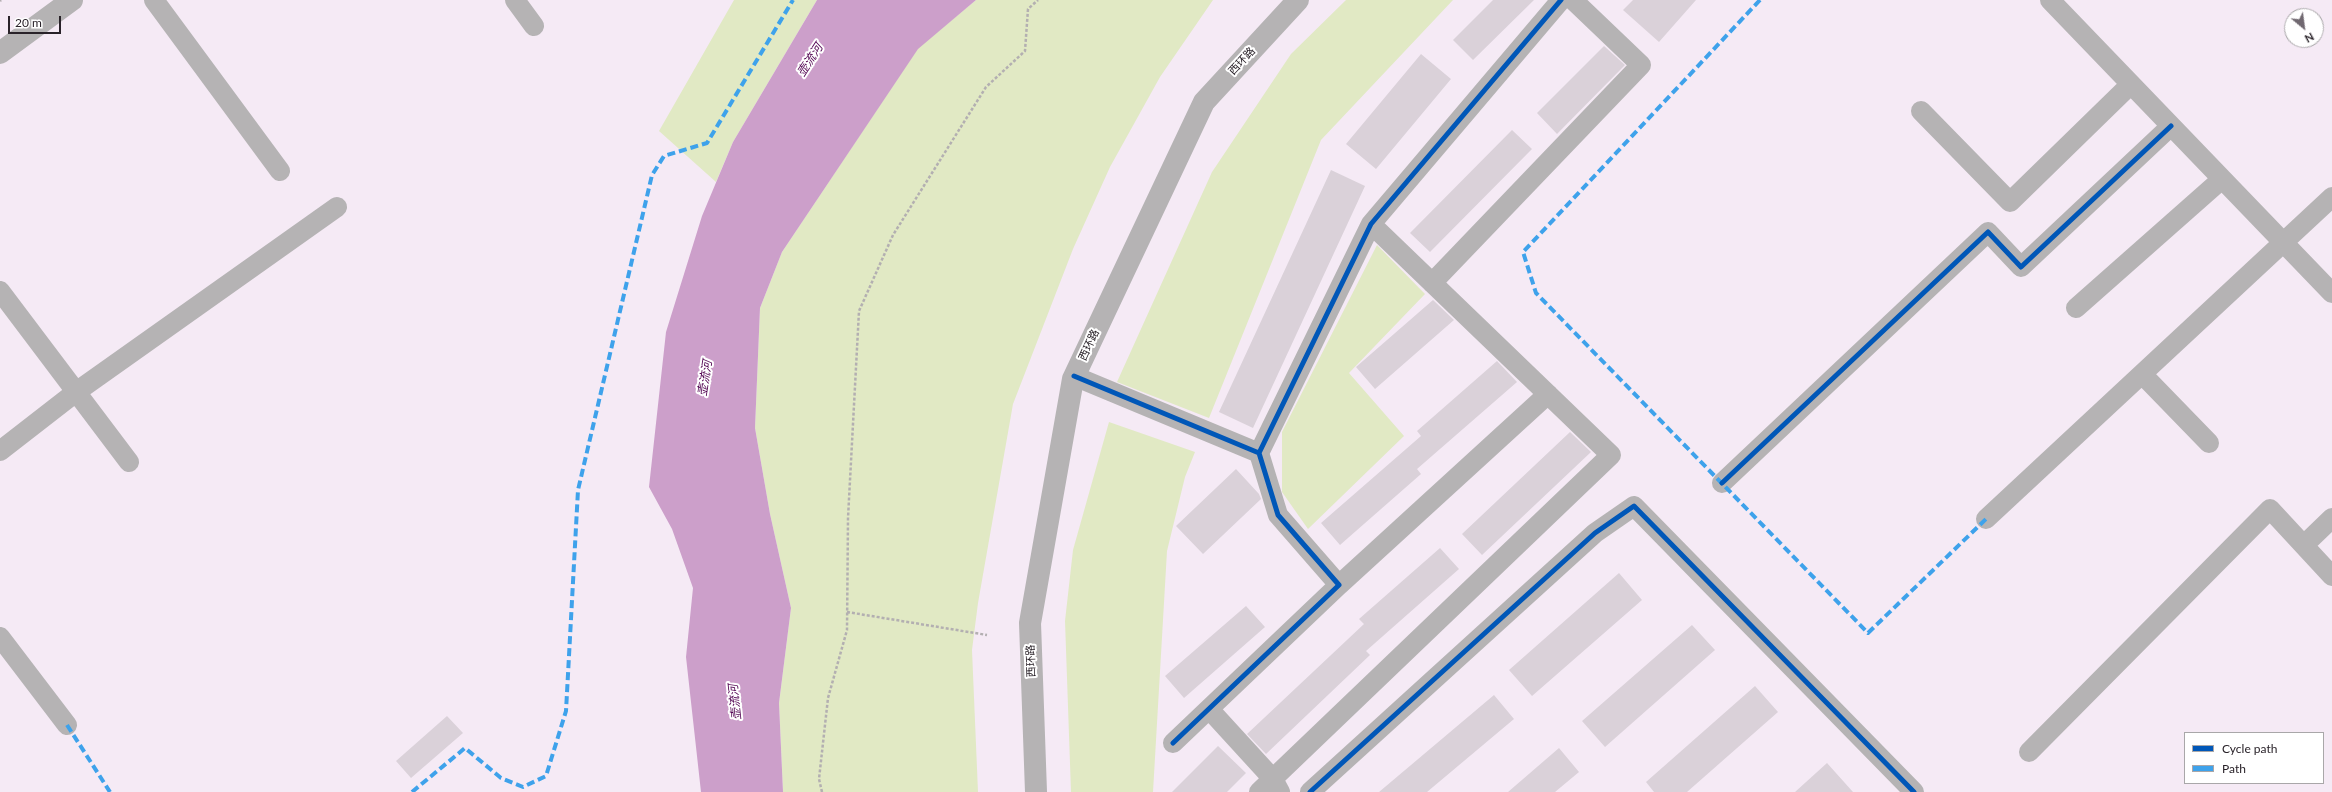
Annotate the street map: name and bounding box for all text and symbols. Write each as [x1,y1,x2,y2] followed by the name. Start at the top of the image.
[10,8,63,34] scale bar
[2284,8,2324,48] north arrow
[15,15,42,30] text: 20 m
[2303,30,2316,46] text: N
[794,41,826,79] water label: 壶流河
[1226,44,1258,78] street label: 西环路
[1076,327,1102,363] street label: 西环路
[695,359,715,397] water label: 壶流河
[1024,644,1038,678] street label: 西环路
[726,683,744,721] water label: 壶流河
[2184,732,2324,784] legend
[2222,741,2277,756] text: Cycle path
[2222,761,2246,776] text: Path

